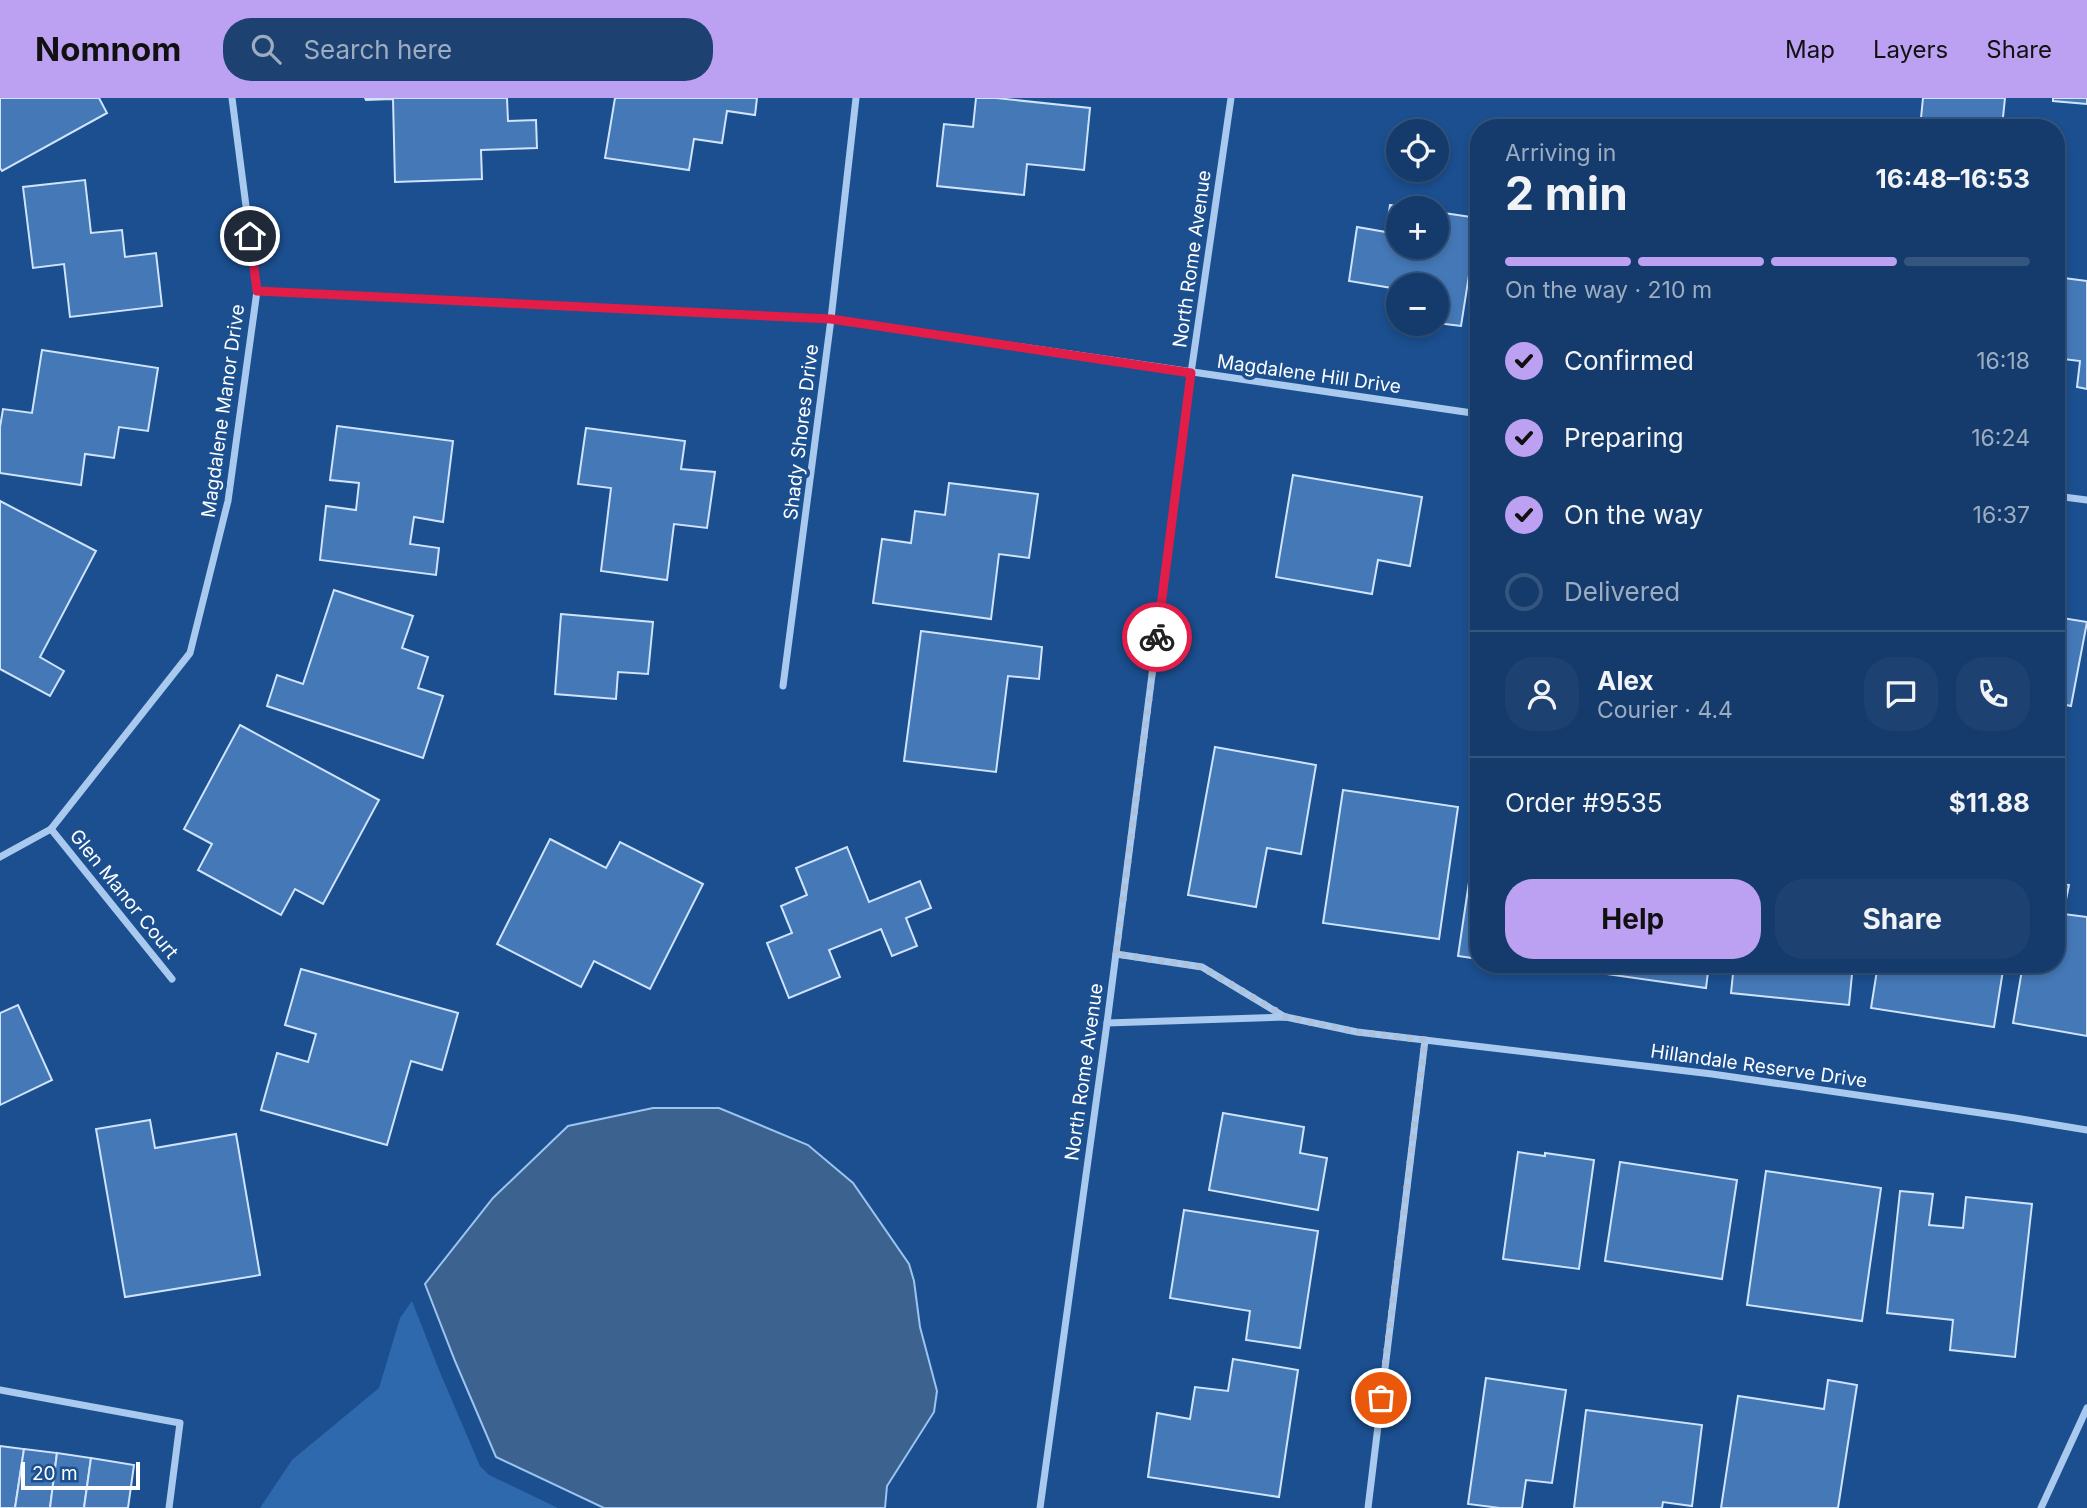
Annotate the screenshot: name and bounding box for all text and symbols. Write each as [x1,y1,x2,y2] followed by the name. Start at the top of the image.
[223,18,713,81] search box
[35,29,181,69] text: Nomnom
[247,30,285,68] icon: search
[303,34,452,65] text: Search here
[1785,35,1835,64] text: Map
[1873,35,1948,64] text: Layers
[1986,35,2052,64] text: Share
[1386,119,1449,336] map controls
[1386,119,1449,182] button: locate
[1505,139,1616,167] text: Arriving in
[1876,163,2030,194] text: 16:48–16:53
[1505,165,1628,221] text: 2 min
[1168,169,1216,349] street label: North Rome Avenue
[1386,196,1449,259] button: +
[220,206,280,266] pin
[231,217,269,255] icon: home
[1386,273,1449,336] button: −
[1505,276,1712,304] text: On the way · 210 m
[197,303,249,519] street label: Magdalene Manor Drive
[1505,342,1543,380] icon: check
[779,343,823,521] street label: Shady Shores Drive
[1564,345,1694,376] text: Confirmed
[1976,347,2030,375] text: 16:18
[1216,350,1402,398] street label: Magdalene Hill Drive
[1505,419,1543,457] icon: check
[1564,422,1684,453] text: Preparing
[1971,424,2030,452] text: 16:24
[1505,496,1543,534] icon: check
[1564,499,1703,530] text: On the way
[1973,501,2030,529] text: 16:37
[1564,576,1680,607] text: Delivered
[1122,602,1192,672] courier
[1138,618,1176,656] icon: bike
[1505,657,1579,731] button: person
[1864,657,1938,731] button: chat
[1956,657,2030,731] button: phone
[1597,665,1654,696] text: Alex
[1597,696,1733,724] text: Courier · 4.4
[1505,787,1663,818] text: Order #9535
[1949,787,2030,818] text: $11.88
[65,825,183,963] street label: Glen Manor Court
[1505,879,1761,959] button: Help
[1775,879,2030,959] button: Share
[1060,982,1108,1162] street label: North Rome Avenue
[1649,1039,1869,1093] street label: Hillandale Reserve Drive
[1351,1368,1411,1428] pin
[1362,1379,1400,1417] icon: bag
[21,1459,140,1491] scale bar
[32,1462,78,1485] text: 20 m

